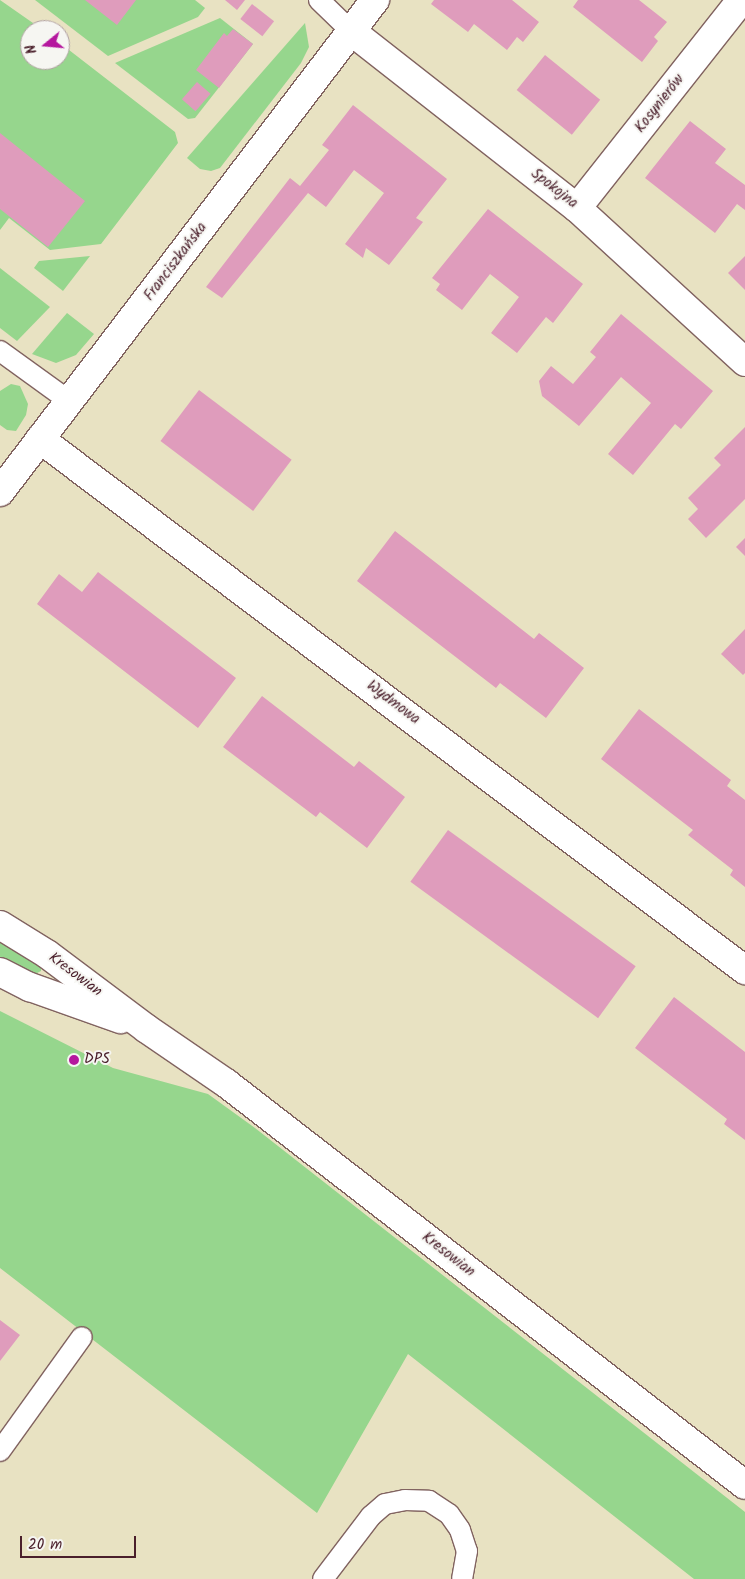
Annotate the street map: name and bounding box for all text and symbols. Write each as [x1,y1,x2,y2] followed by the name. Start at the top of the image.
[20,20,70,70] north arrow
[20,42,43,57] text: N
[632,71,688,137] street label: Kosynierów
[527,165,581,213] street label: Spokojna
[141,219,211,305] street label: Franciszkańska
[363,677,423,729] street label: Wydmowa
[45,949,105,1001] street label: Kresowian
[84,1051,110,1069] place label: DPS
[68,1054,80,1066] marker: DPS
[418,1229,478,1281] street label: Kresowian
[22,1526,139,1558] scale bar
[28,1533,62,1557] text: 20 m

